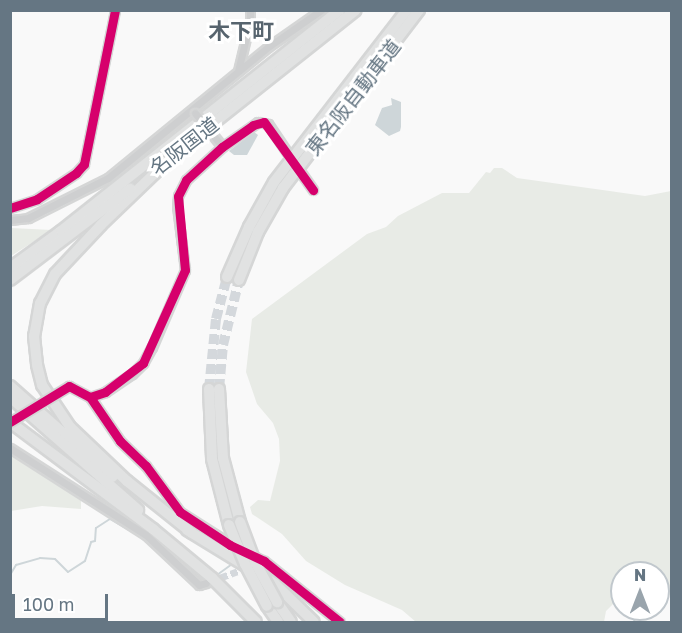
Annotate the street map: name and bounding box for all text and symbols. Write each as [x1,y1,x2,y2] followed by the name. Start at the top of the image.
[208,18,274,44] district label: 木下町
[300,34,406,160] street label: 東名阪自動車道
[145,112,223,180] street label: 名阪国道
[610,561,670,621] north arrow
[634,565,646,585] text: N
[15,582,111,620] scale bar
[23,593,74,615] text: 100 m

